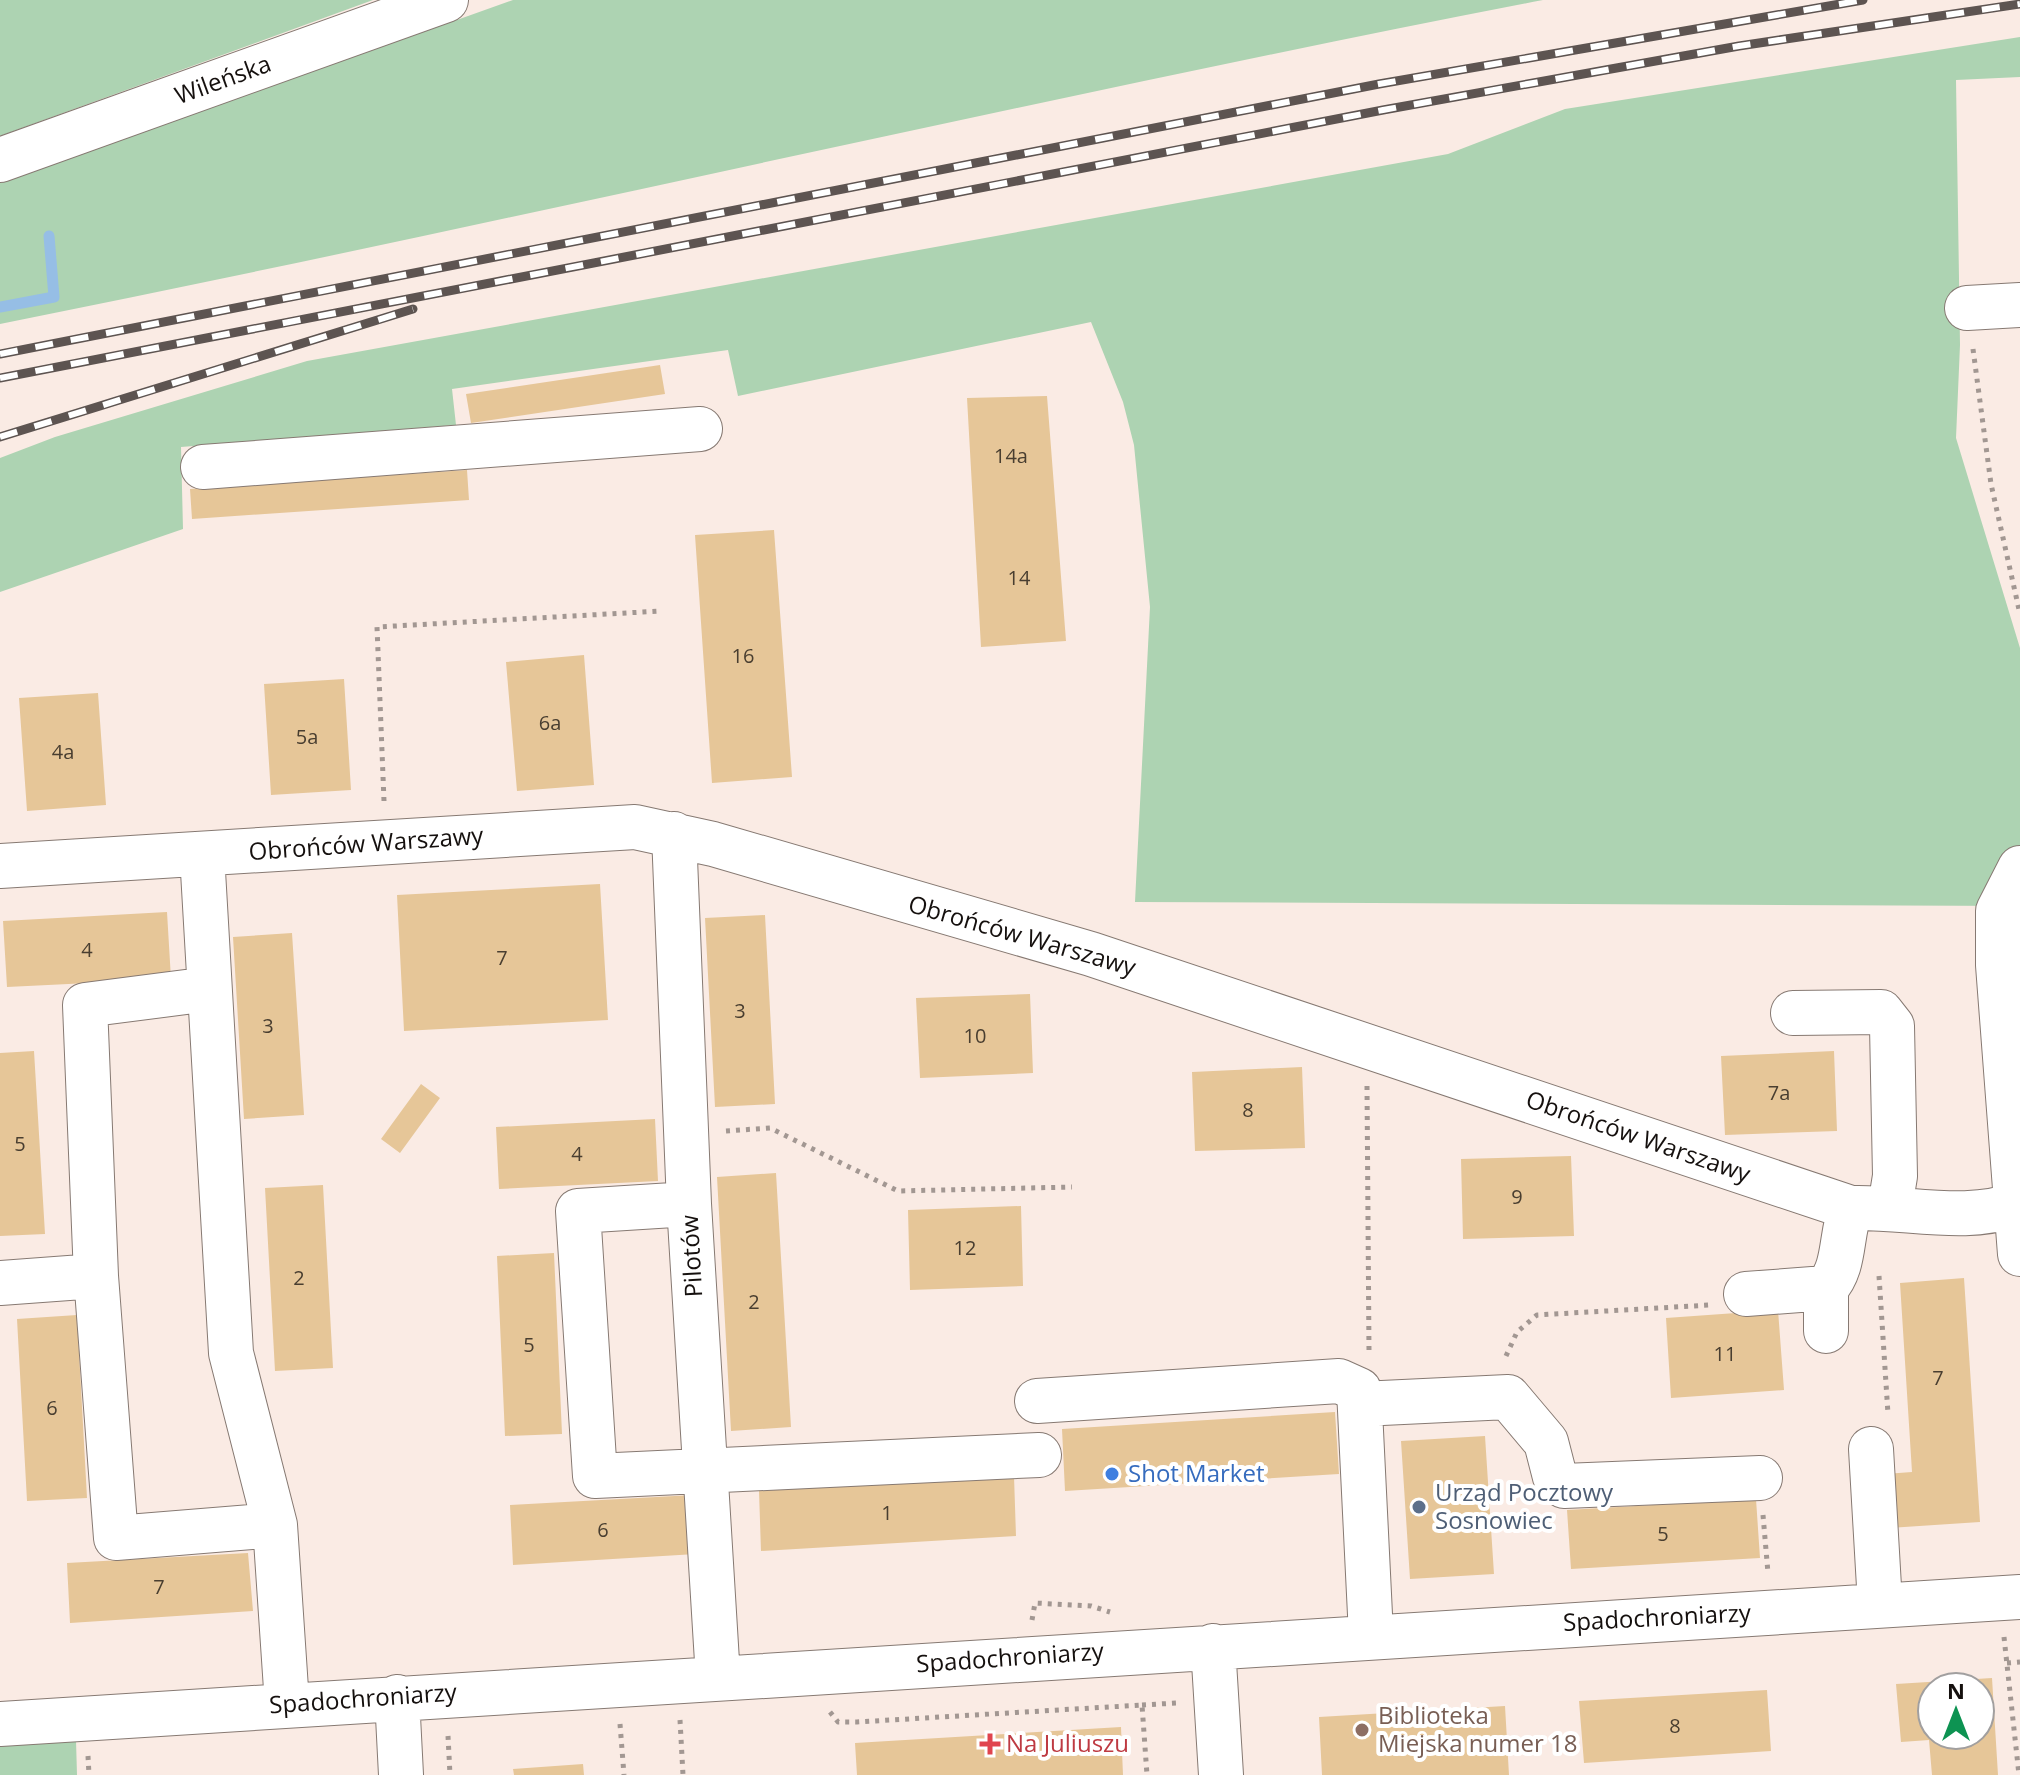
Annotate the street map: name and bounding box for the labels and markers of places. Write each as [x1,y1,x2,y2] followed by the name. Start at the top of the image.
[1128,1456,1264,1489] place label: Shot Market
[1103,1465,1121,1483] marker: Shot Market
[1435,1475,1614,1536] place label: Urząd Pocztowy Sosnowiec
[1410,1498,1428,1516] marker: Urząd Pocztowy Sosnowiec
[1378,1698,1577,1759] place label: Biblioteka Miejska numer 18
[1353,1721,1371,1739] marker: Biblioteka Miejska numer 18
[1006,1726,1129,1759] place label: Na Juliuszu
[981,1735,999,1753] marker: Na Juliuszu

